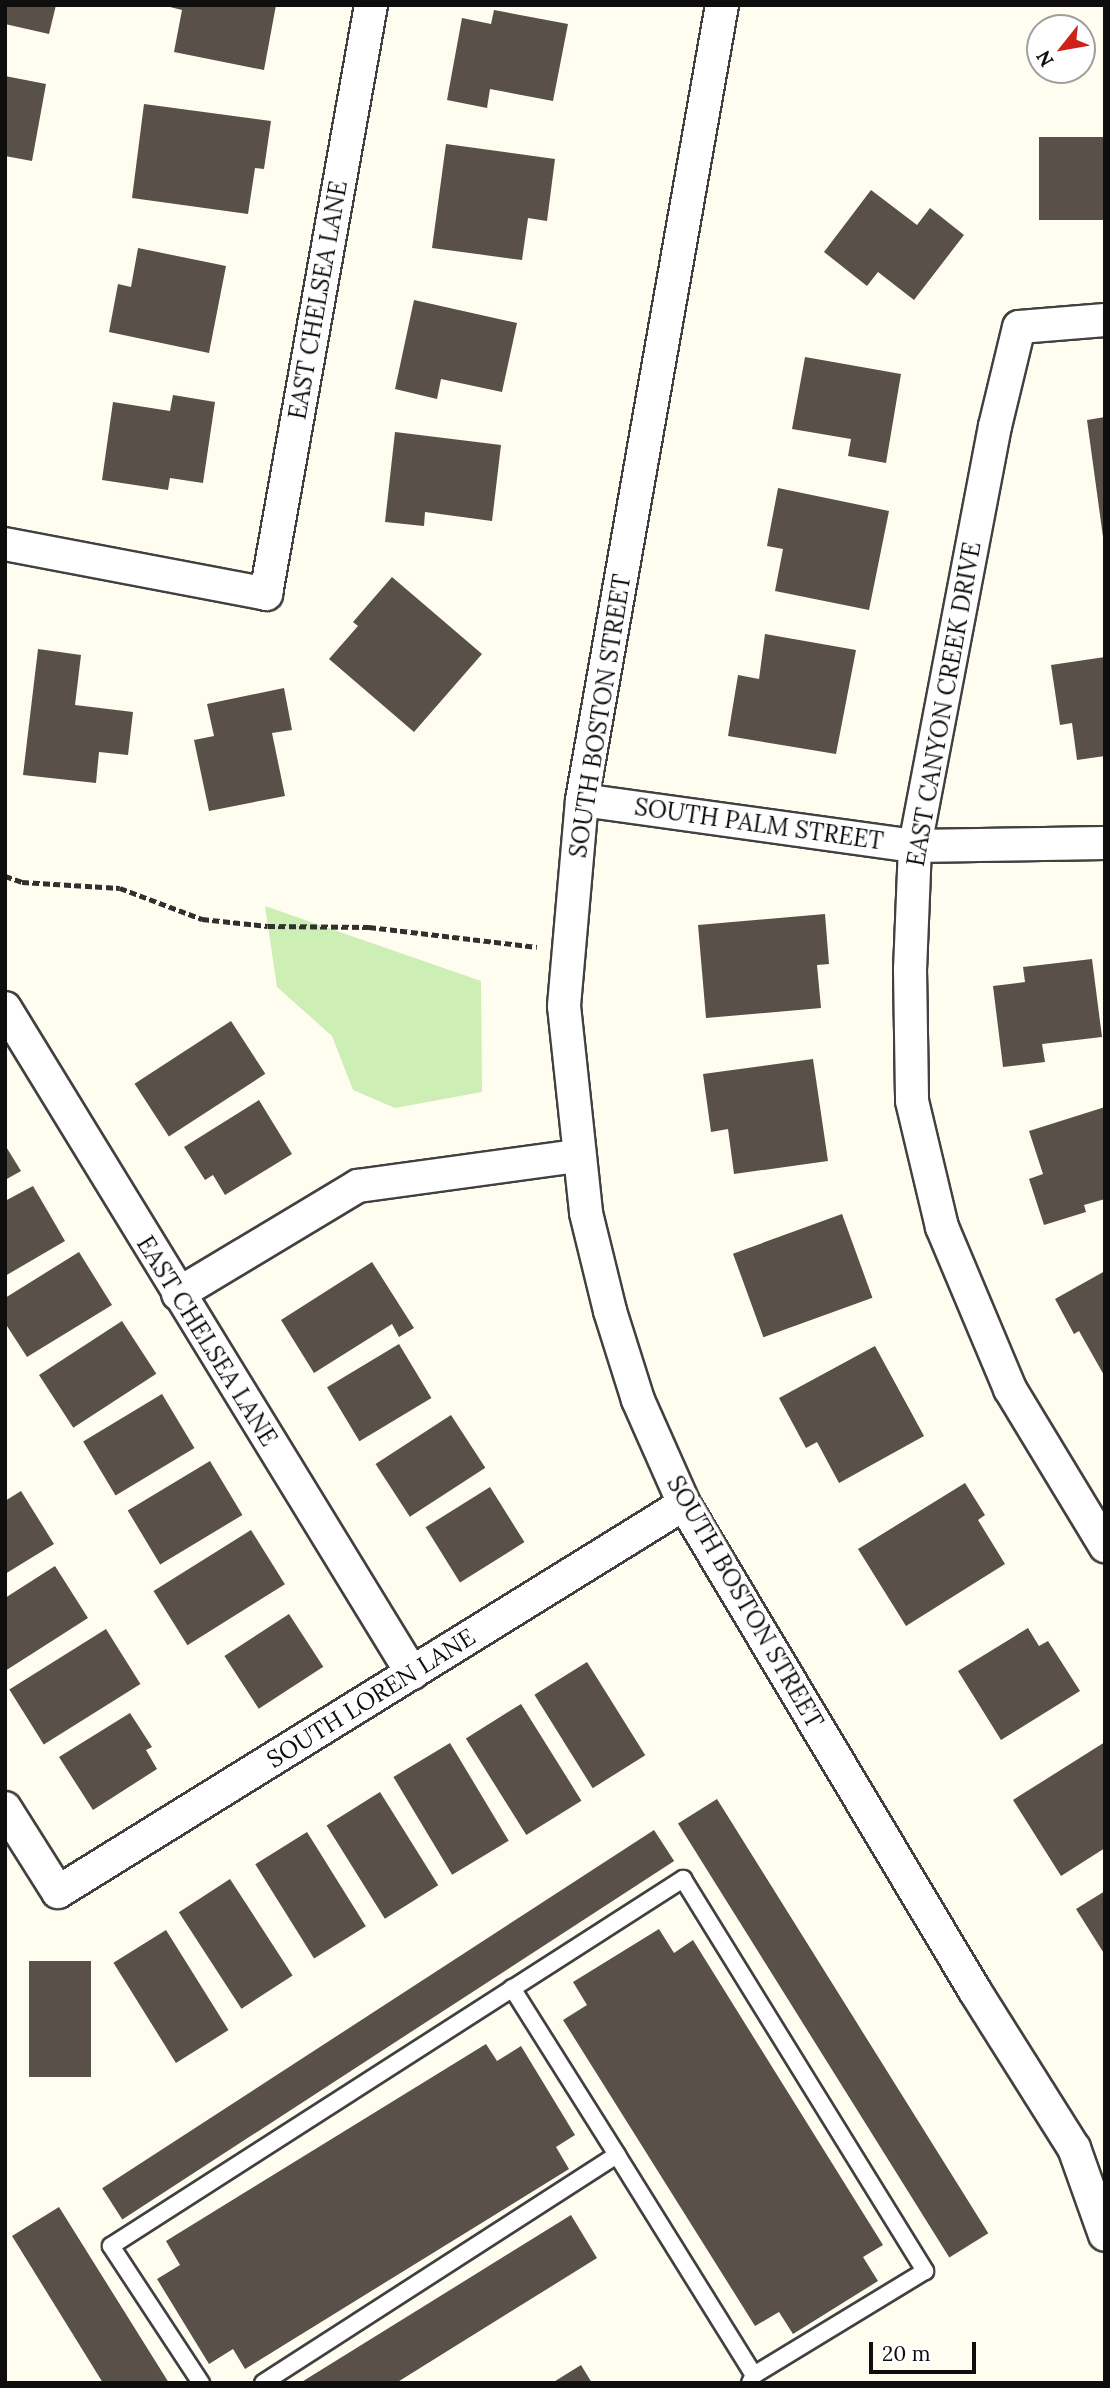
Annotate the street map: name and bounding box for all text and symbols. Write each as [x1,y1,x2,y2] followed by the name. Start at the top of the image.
[1026,14,1096,84] north arrow
[1031,46,1059,71] text: N
[283,178,353,422] street label: EAST CHELSEA LANE
[901,539,987,869] street label: EAST CANYON CREEK DRIVE
[563,572,637,860] street label: SOUTH BOSTON STREET
[633,792,885,856] street label: SOUTH PALM STREET
[131,1231,283,1451] street label: EAST CHELSEA LANE
[661,1471,829,1733] street label: SOUTH BOSTON STREET
[261,1622,481,1774] street label: SOUTH LOREN LANE
[872,2328,979,2372] scale bar
[882,2340,931,2367] text: 20 m

